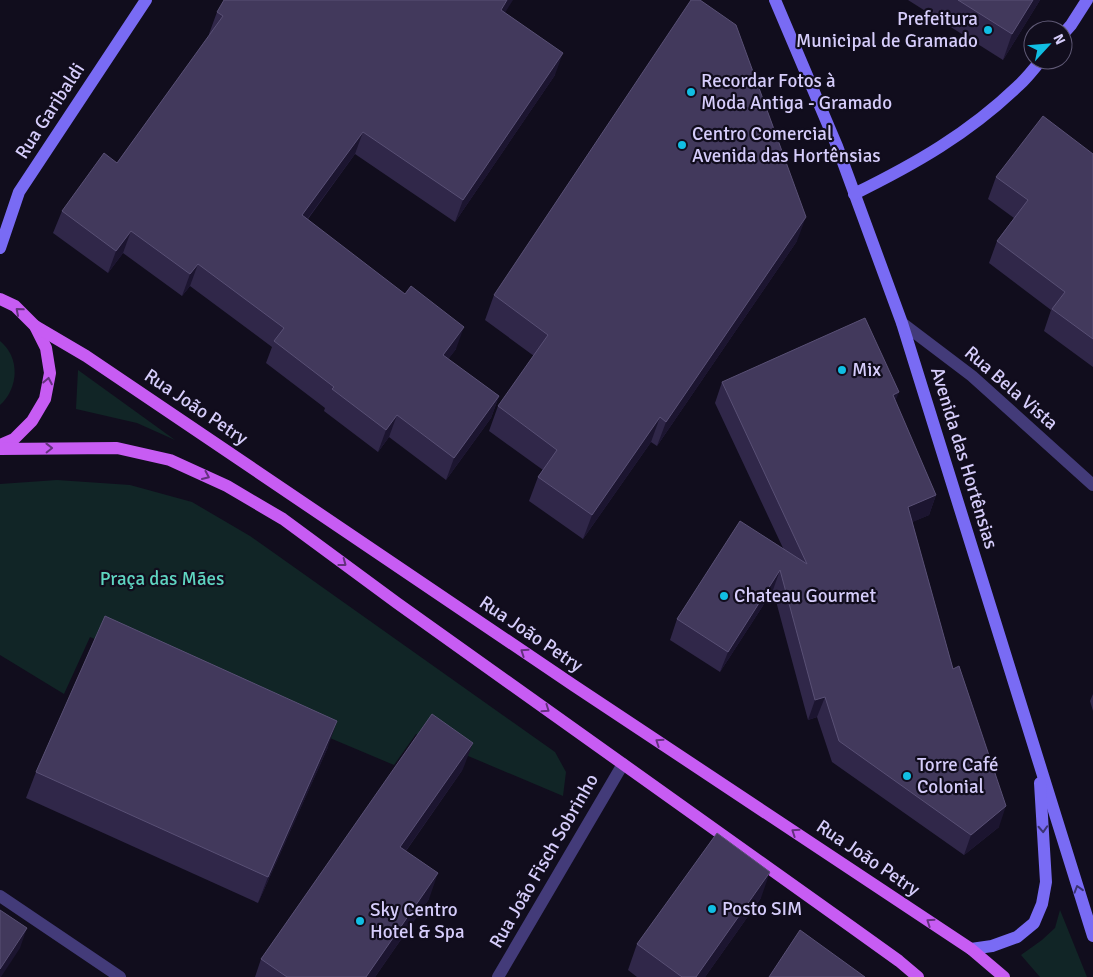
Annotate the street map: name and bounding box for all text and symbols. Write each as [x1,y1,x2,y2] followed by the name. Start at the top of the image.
[796,7,978,53] place label: Prefeitura Municipal de Gramado
[1023,20,1073,70] north arrow
[982,24,994,36] marker: Prefeitura Municipal de Gramado
[1049,31,1069,48] text: N
[10,58,90,164] street label: Rua Garibaldi
[701,69,892,115] place label: Recordar Fotos à Moda Antiga - Gramado
[685,86,697,98] marker: Recordar Fotos à Moda Antiga - Gramado
[692,122,881,168] place label: Centro Comercial Avenida das Hortênsias
[676,139,688,151] marker: Centro Comercial Avenida das Hortênsias
[15,308,24,317] one-way arrow
[959,341,1063,435] street label: Rua Bela Vista
[852,358,881,382] place label: Mix
[140,363,253,451] street label: Rua João Petry
[836,364,848,376] marker: Mix
[925,364,1003,552] street label: Avenida das Hortênsias
[42,377,53,386] one-way arrow
[45,443,53,453] one-way arrow
[201,470,210,481] one-way arrow
[337,558,346,566] one-way arrow
[100,567,224,591] park label: Praça das Mães
[734,584,877,608] place label: Chateau Gourmet
[475,590,588,678] street label: Rua João Petry
[718,590,730,602] marker: Chateau Gourmet
[521,649,530,658] one-way arrow
[540,703,550,712] one-way arrow
[656,739,665,748] one-way arrow
[917,753,999,799] place label: Torre Café Colonial
[484,769,604,953] street label: Rua João Fisch Sobrinho
[901,770,913,782] marker: Torre Café Colonial
[812,814,925,902] street label: Rua João Petry
[1037,825,1048,833] one-way arrow
[791,829,801,838] one-way arrow
[1074,886,1084,894] one-way arrow
[722,897,802,921] place label: Posto SIM
[370,898,465,944] place label: Sky Centro Hotel & Spa
[706,903,718,915] marker: Posto SIM
[354,915,366,927] marker: Sky Centro Hotel & Spa
[927,919,936,928] one-way arrow

